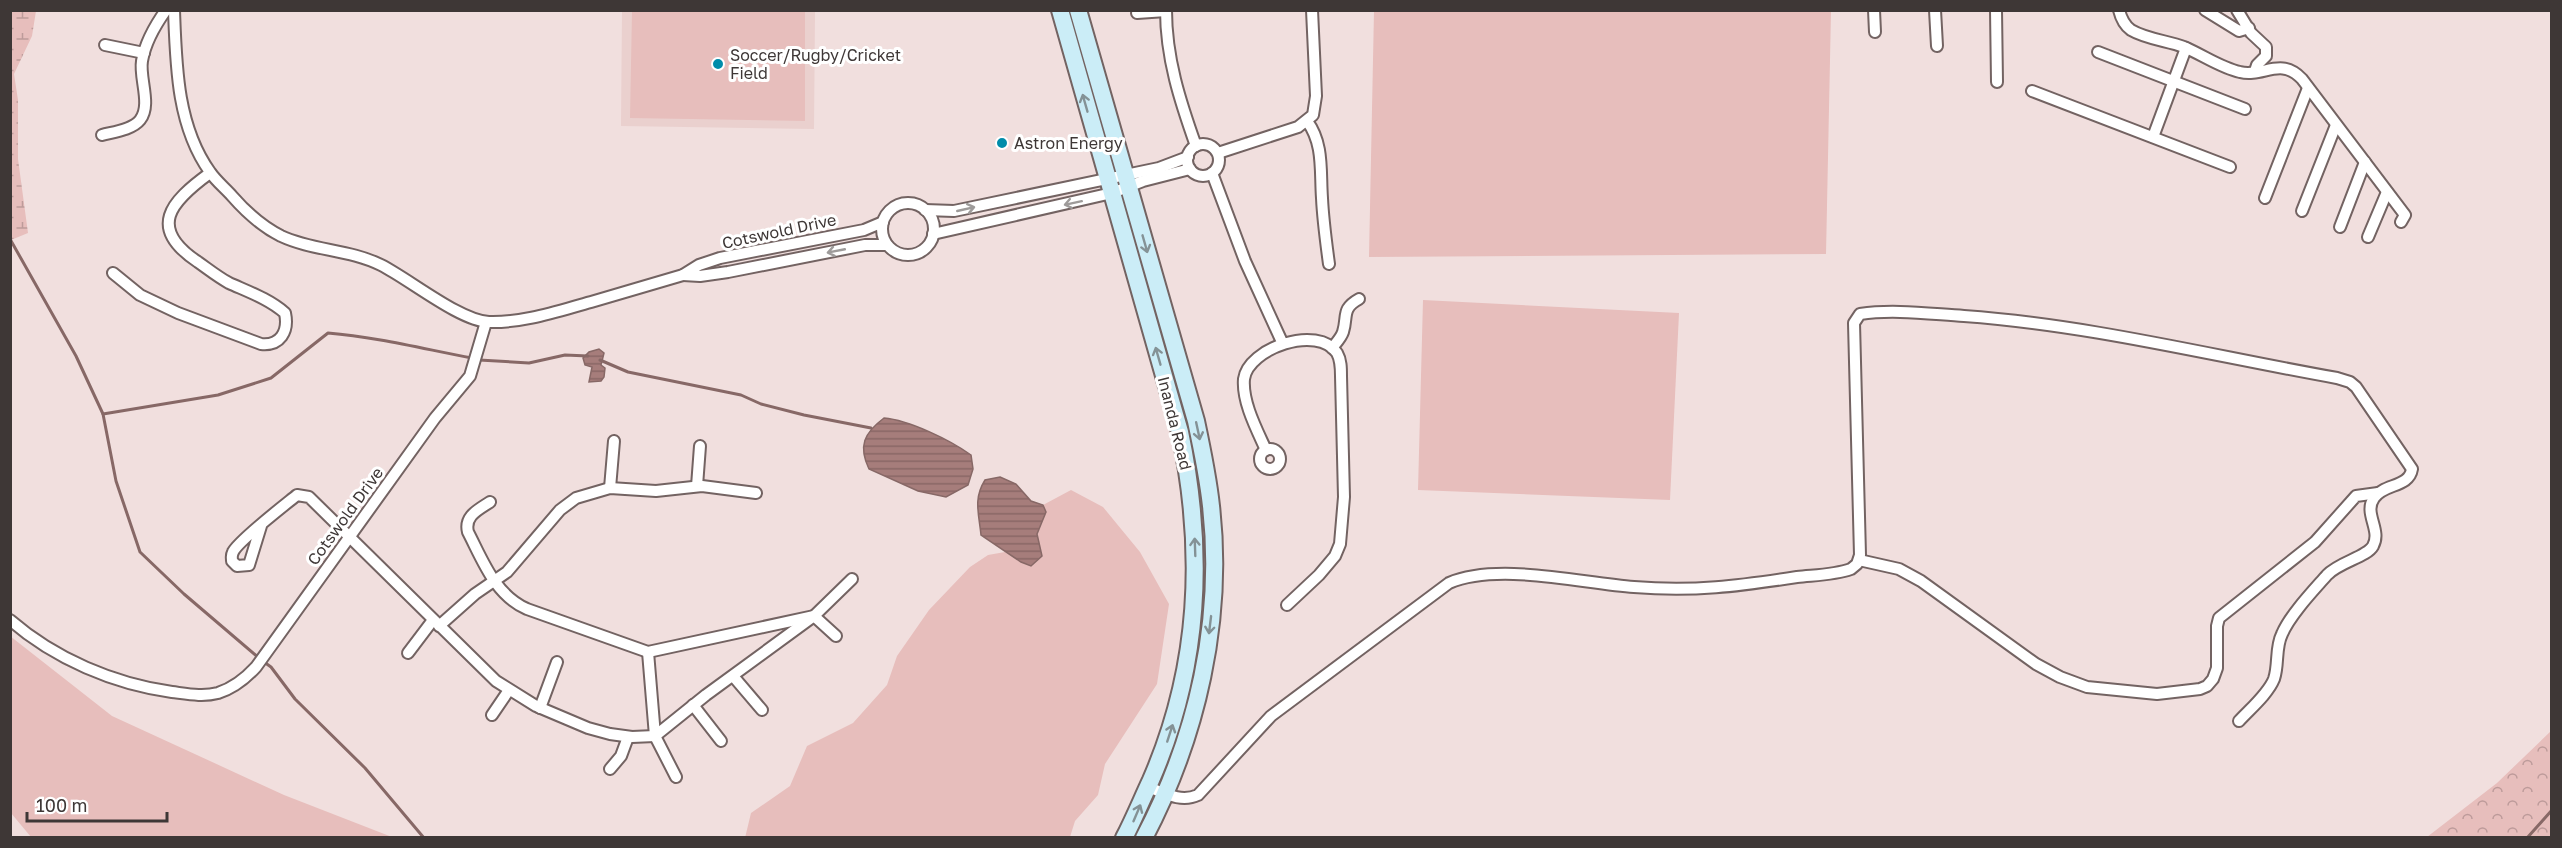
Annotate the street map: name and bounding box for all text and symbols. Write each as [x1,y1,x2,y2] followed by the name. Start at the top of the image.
[730,45,901,83] place label: Soccer/Rugby/Cricket Field
[711,57,725,71] marker: Soccer/Rugby/Cricket Field
[1079,94,1090,113] one-way arrow
[1014,133,1123,153] place label: Astron Energy
[995,136,1009,150] marker: Astron Energy
[1063,198,1083,209] one-way arrow
[956,202,975,214] one-way arrow
[720,209,838,253] street label: Cotswold Drive
[1140,234,1151,253] one-way arrow
[826,246,846,257] one-way arrow
[1152,347,1163,366] one-way arrow
[1154,374,1196,472] street label: Inanda Road
[1193,421,1204,441] one-way arrow
[303,463,387,569] street label: Cotswold Drive
[1189,538,1201,558] one-way arrow
[1205,615,1216,634] one-way arrow
[1165,724,1176,743] one-way arrow
[27,785,166,823] scale bar
[36,794,87,816] text: 100 m
[1131,804,1143,822] one-way arrow

